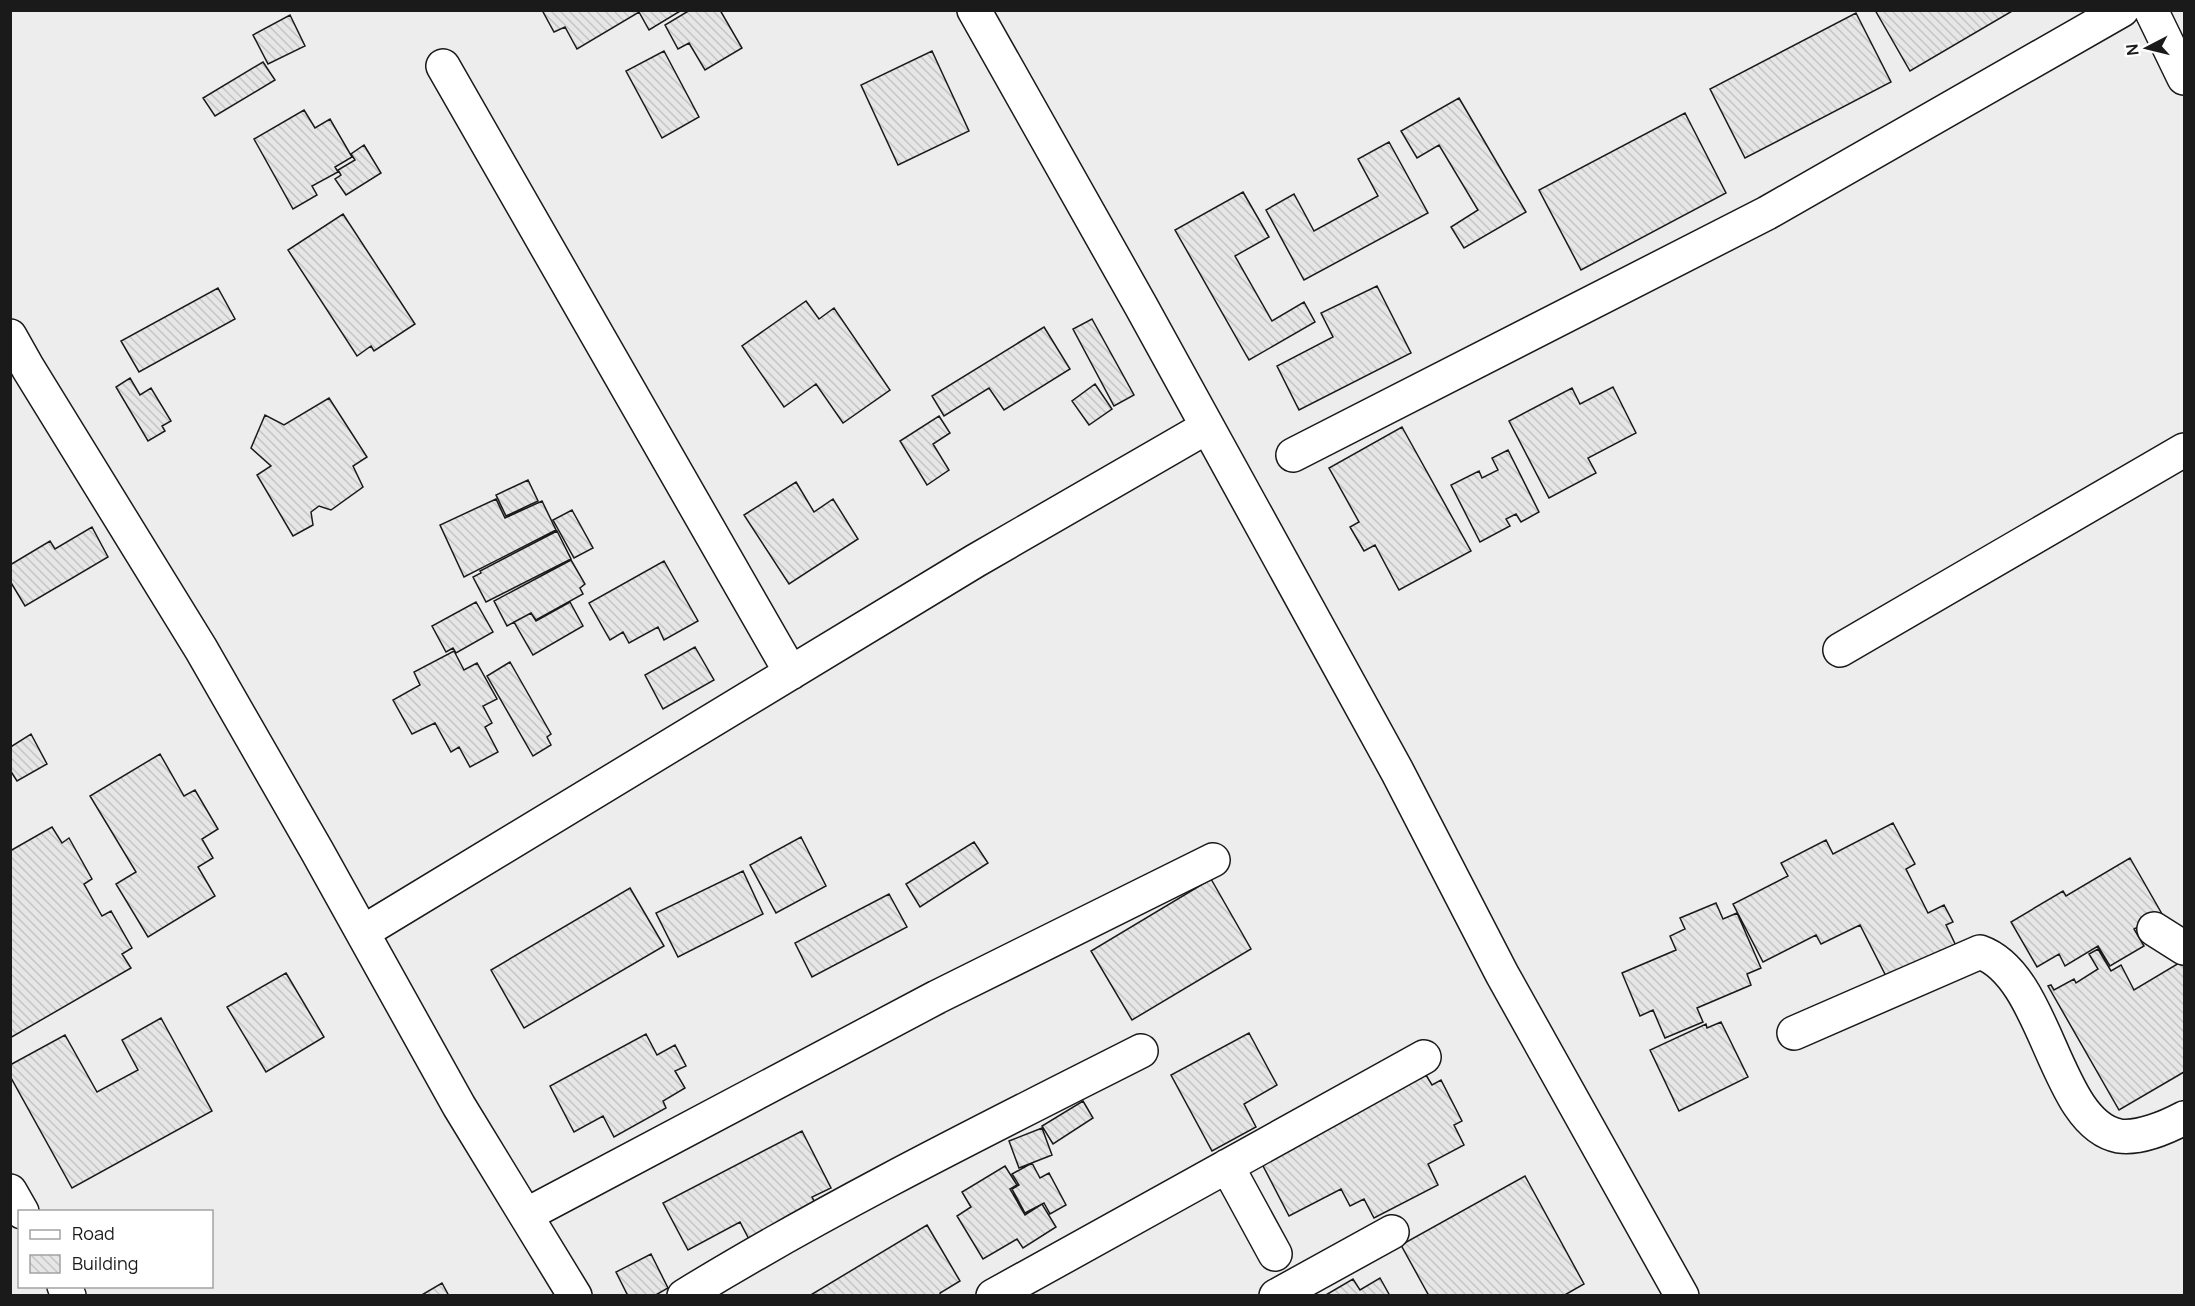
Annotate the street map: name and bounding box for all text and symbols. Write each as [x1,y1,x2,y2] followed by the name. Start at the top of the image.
[2117,18,2177,78] north arrow
[2120,43,2144,57] text: N
[18,1210,213,1288] legend
[72,1221,115,1245] text: Road
[72,1251,138,1275] text: Building

